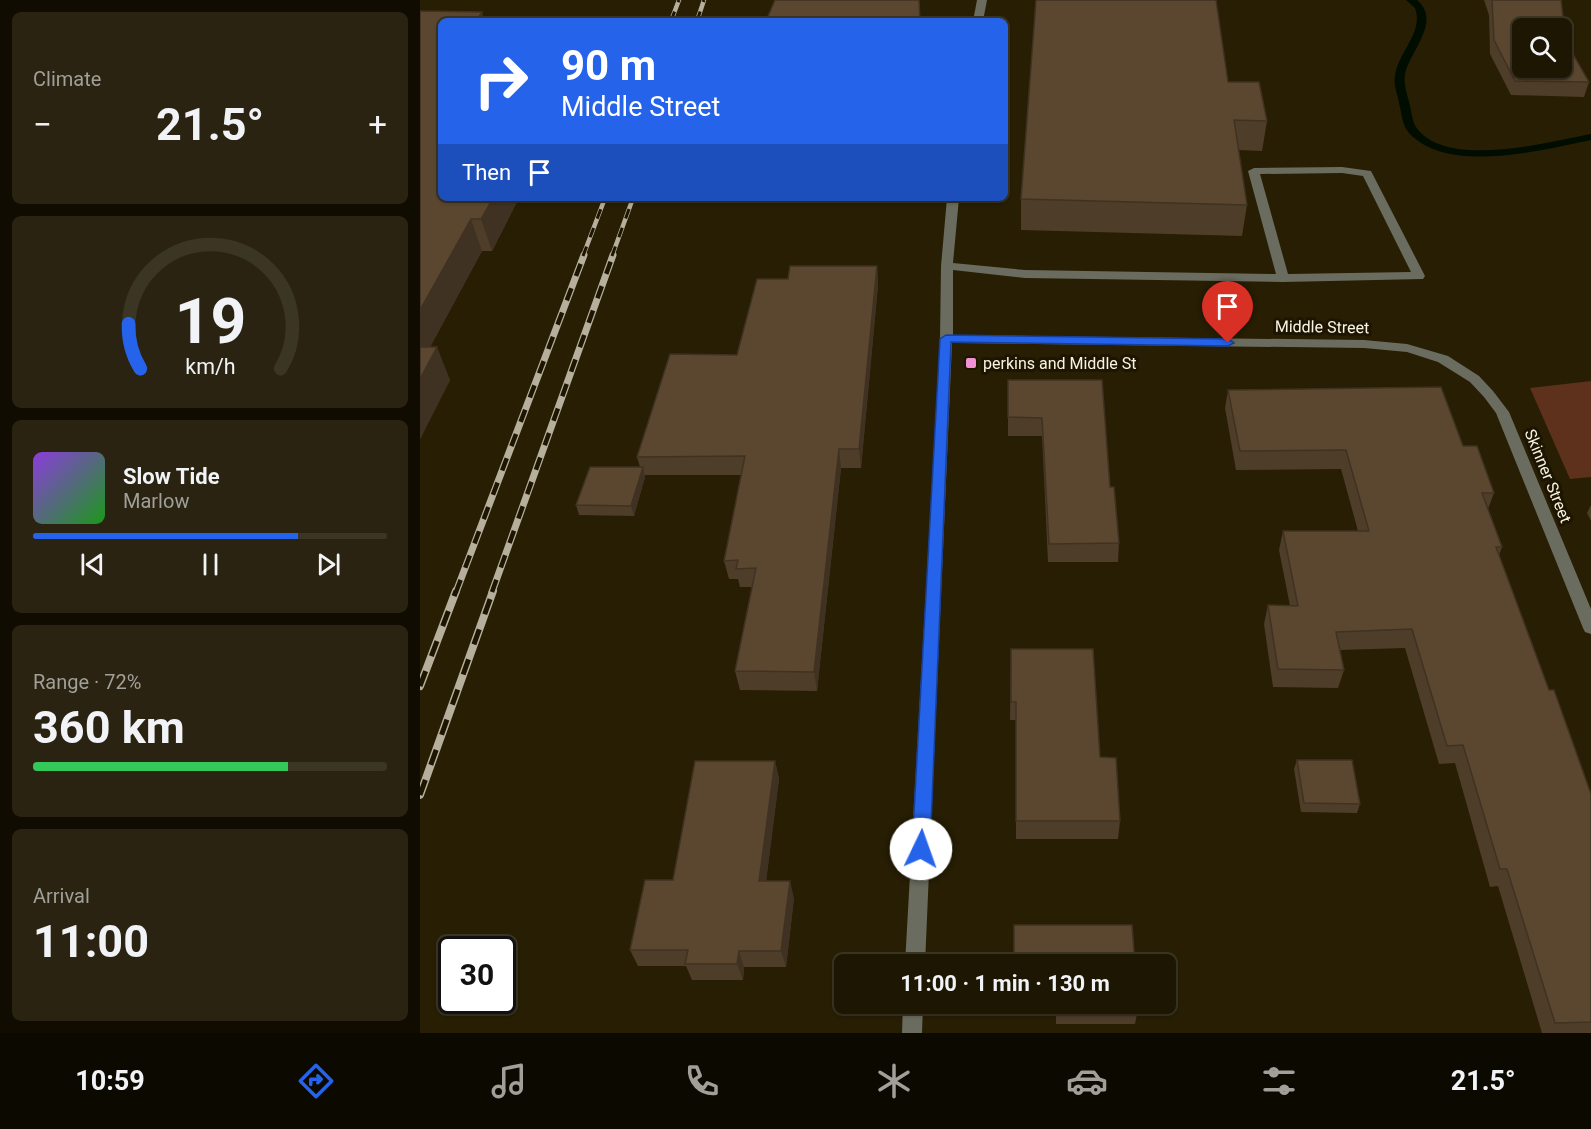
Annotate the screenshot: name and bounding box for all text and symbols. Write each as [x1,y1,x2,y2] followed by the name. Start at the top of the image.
[1512,18,1572,78] map controls
[1512,18,1572,78] button: search
[561,41,656,90] text: 90 m
[462,42,540,120] icon: right
[33,67,101,91] text: Climate
[561,91,720,123] text: Middle Street
[156,98,264,151] text: 21.5°
[33,105,52,144] text: −
[368,105,387,144] text: +
[523,156,556,189] icon: arrive
[462,160,511,185] text: Then
[1202,281,1253,343] pin
[174,285,246,358] text: 19
[1211,290,1244,323] icon: arrive
[1275,317,1369,337] street label: Middle Street
[983,354,1136,373] place label: perkins and Middle St
[185,355,235,380] text: km/h
[964,356,978,370] marker: perkins and Middle St
[1521,426,1575,526] street label: Skinner Street
[123,464,220,489] text: Slow Tide
[123,489,189,513] text: Marlow
[76,548,109,581] icon: previous
[194,548,227,581] icon: pause
[312,548,345,581] icon: next
[33,670,141,694] text: Range · 72%
[33,701,185,754] text: 360 km
[889,817,953,881] position arrow
[33,884,90,908] text: Arrival
[33,915,149,968] text: 11:00
[438,936,516,1014] speed limit sign: 30
[900,971,1110,996] text: 11:00 · 1 min · 130 m
[295,1060,337,1102] icon: directions
[488,1060,530,1102] icon: music
[681,1060,723,1102] icon: phone
[873,1060,915,1102] icon: climate
[1066,1060,1108,1102] icon: car
[1258,1060,1300,1102] icon: filters
[75,1065,145,1097] text: 10:59
[1451,1065,1516,1097] text: 21.5°

